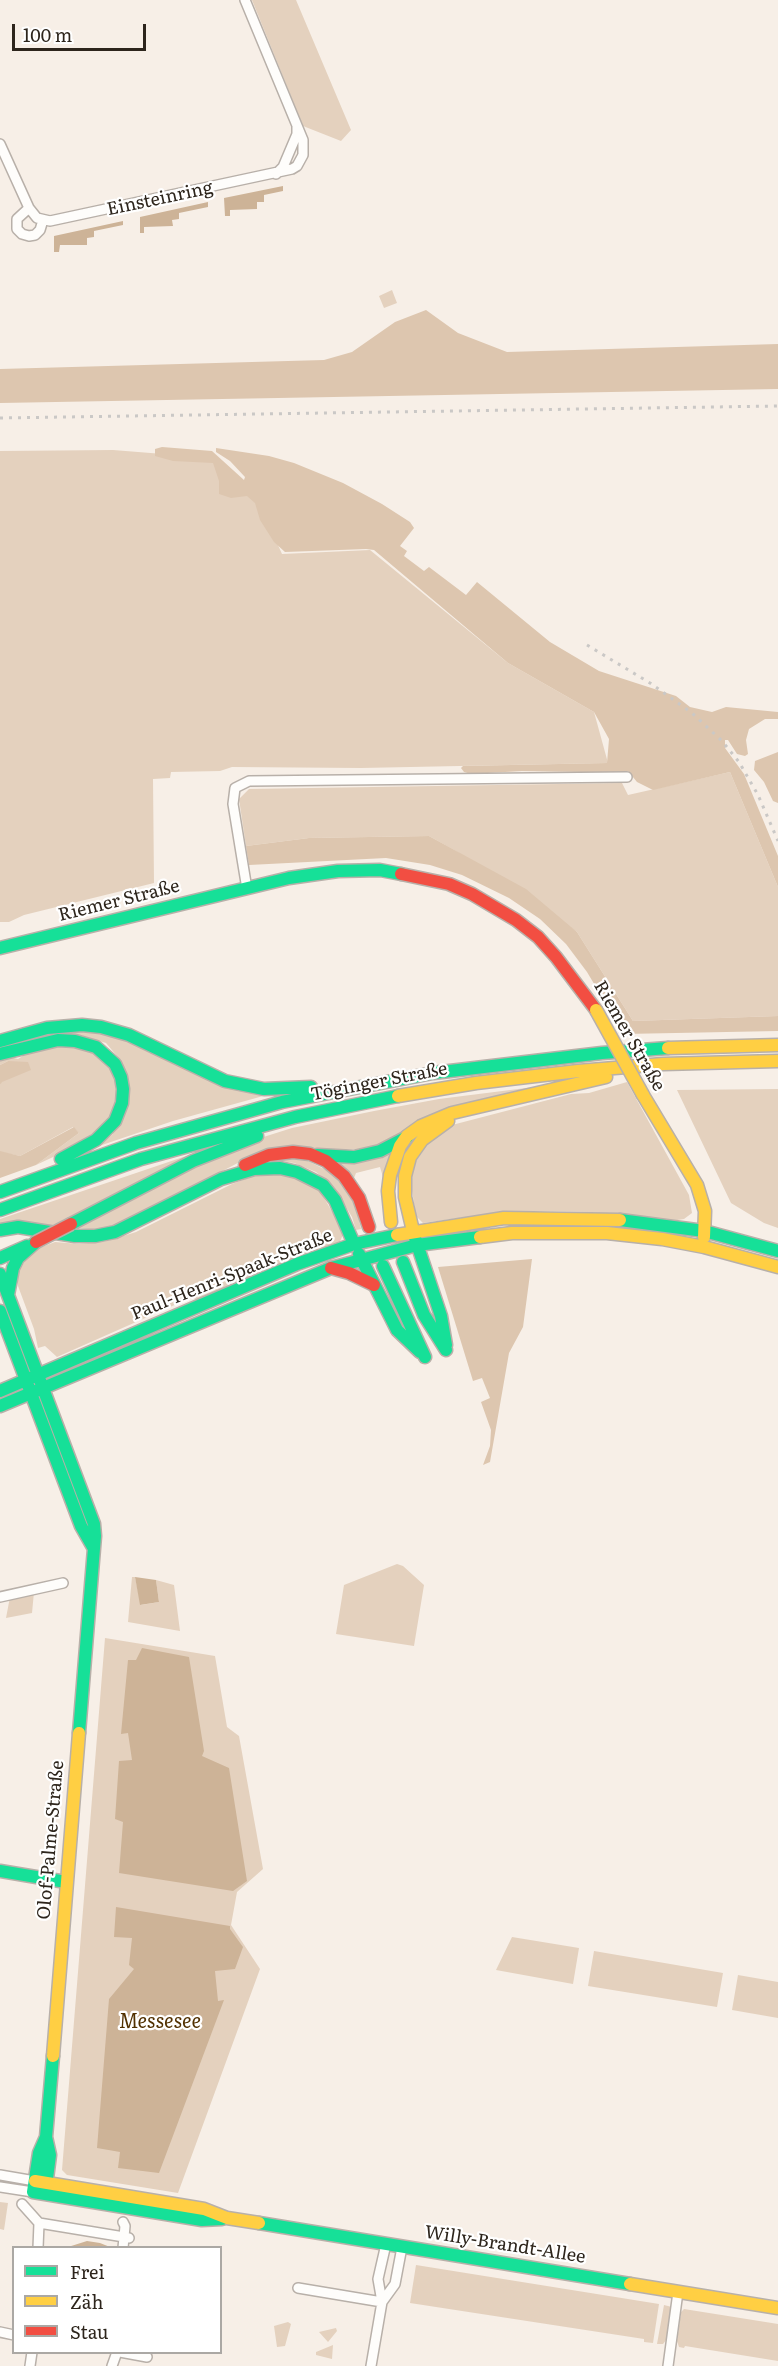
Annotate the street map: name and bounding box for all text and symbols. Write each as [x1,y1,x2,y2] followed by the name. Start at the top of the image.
[15,12,148,50] scale bar
[23,21,72,48] text: 100 m
[105,177,215,221] street label: Einsteinring
[56,876,182,926] street label: Riemer Straße
[589,977,669,1095] street label: Riemer Straße
[309,1058,449,1106] street label: Töginger Straße
[128,1225,336,1325] street label: Paul-Henri-Spaak-Straße
[33,1760,69,1920] street label: Olof-Palme-Straße
[119,2010,201,2034] water label: Messesee
[423,2222,587,2268] street label: Willy-Brandt-Allee
[12,2246,222,2354] legend
[70,2258,104,2285] text: Frei
[70,2288,103,2315] text: Zäh
[70,2318,108,2345] text: Stau

